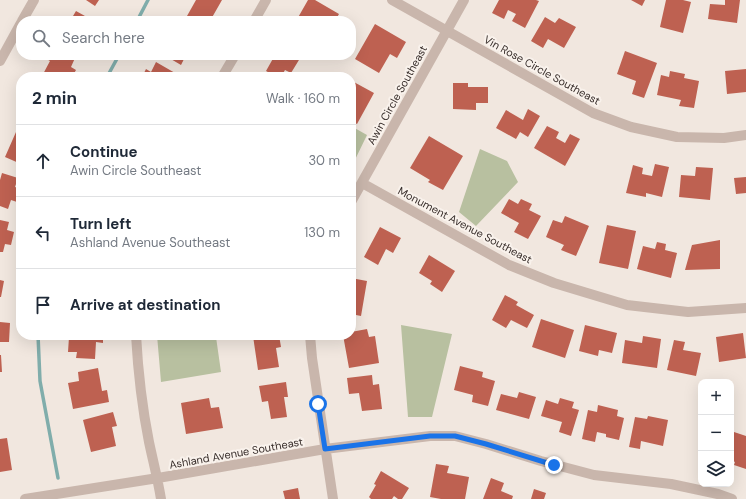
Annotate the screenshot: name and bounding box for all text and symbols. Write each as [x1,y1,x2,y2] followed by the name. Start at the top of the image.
[16,16,356,60] search box
[30,27,52,49] icon: search
[62,28,145,48] text: Search here
[481,32,603,108] street label: Vin Rose Circle Southeast
[364,43,430,147] street label: Awin Circle Southeast
[32,87,77,109] text: 2 min
[266,90,340,107] text: Walk · 160 m
[70,142,138,162] text: Continue
[32,150,54,172] icon: ahead
[308,152,340,169] text: 30 m
[70,162,201,179] text: Awin Circle Southeast
[396,184,534,266] street label: Monument Avenue Southeast
[70,214,131,234] text: Turn left
[32,222,54,244] icon: left
[304,224,340,241] text: 130 m
[70,234,230,251] text: Ashland Avenue Southeast
[32,294,54,316] icon: arrive
[70,295,221,315] text: Arrive at destination
[698,379,734,487] map controls
[698,379,734,415] button: +
[309,395,327,413] route start
[698,415,734,451] button: −
[168,434,304,472] street label: Ashland Avenue Southeast
[698,451,734,487] button: layers
[545,456,563,474] route end

